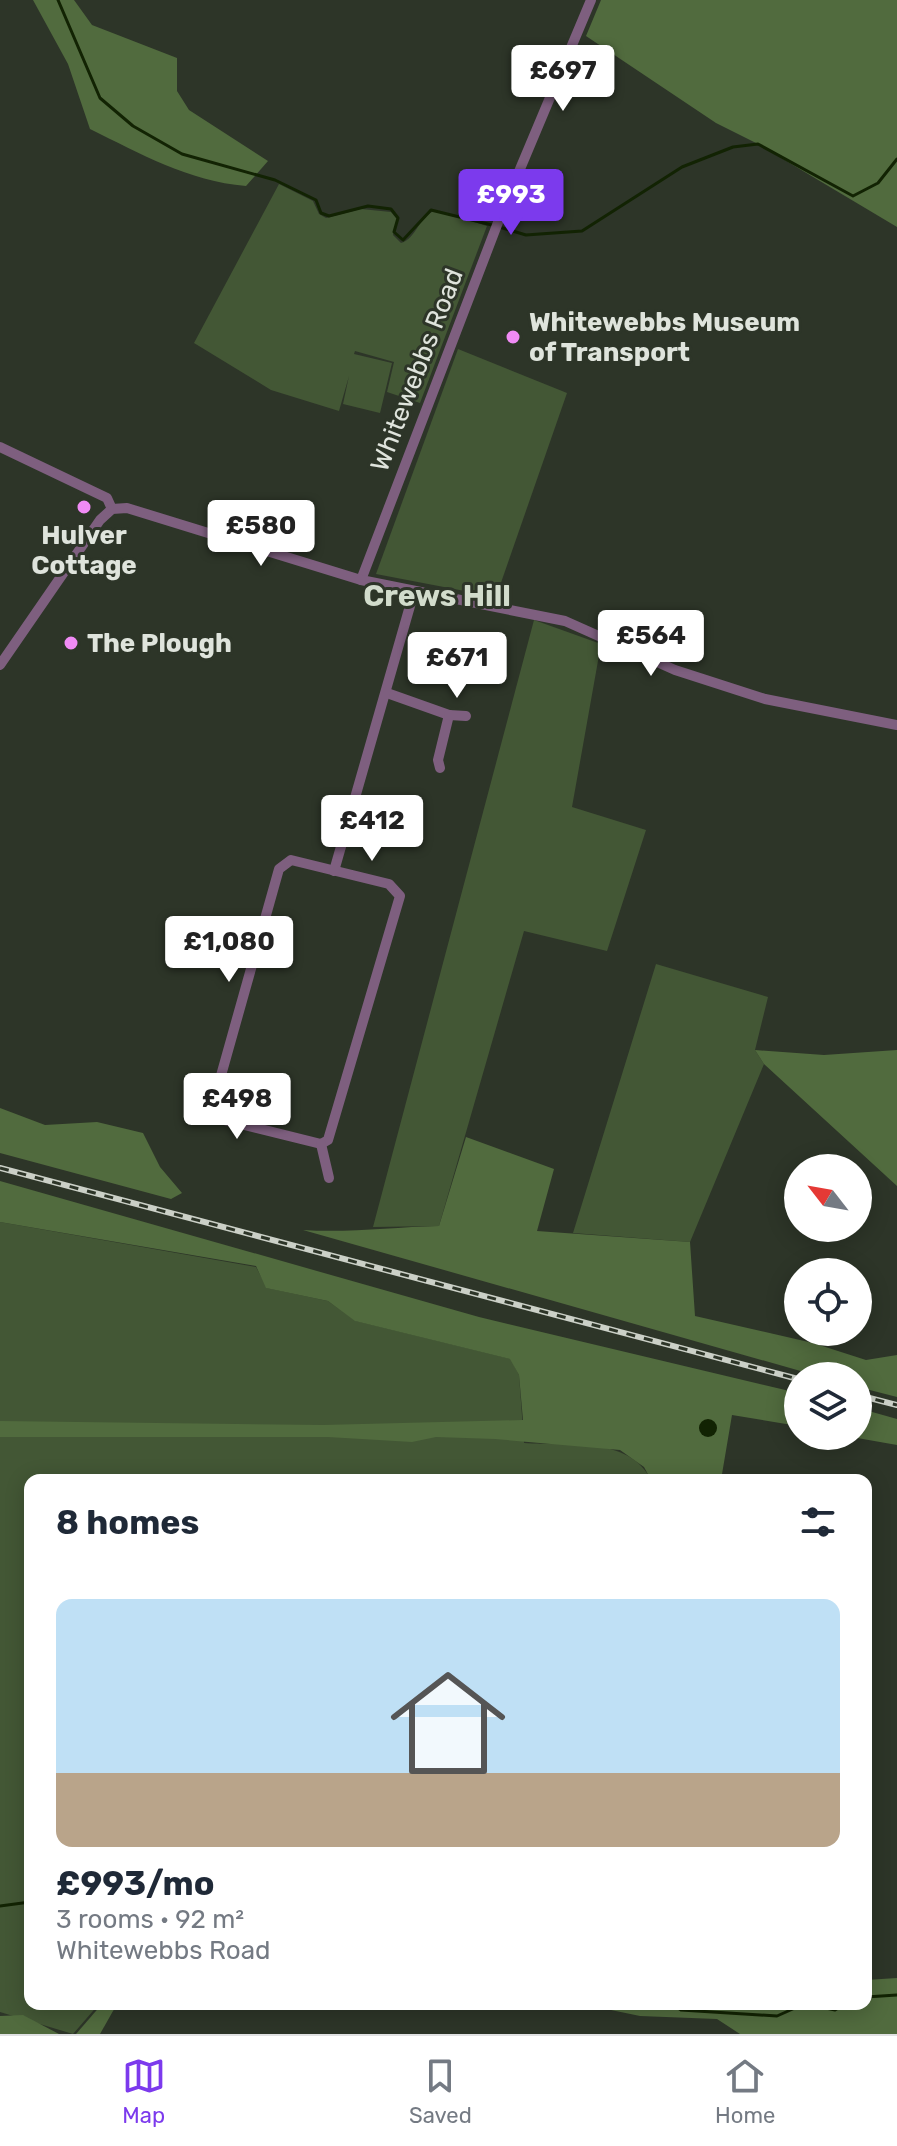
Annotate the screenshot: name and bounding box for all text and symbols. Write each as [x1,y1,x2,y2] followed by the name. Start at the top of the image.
[516,45,610,113] pin: £697
[529,55,597,86] text: £697
[464,169,558,237] pin: £993
[476,179,546,210] text: £993
[364,264,470,476] street label: Whitewebbs Road
[529,307,800,368] place label: Whitewebbs Museum of Transport
[504,328,522,346] marker: Whitewebbs Museum of Transport
[75,498,93,516] marker: Hulver Cottage
[214,500,308,568] pin: £580
[226,510,296,541] text: £580
[31,520,137,581] place label: Hulver Cottage
[363,578,511,614] district label: Crews Hill
[604,610,698,678] pin: £564
[616,620,686,651] text: £564
[87,628,232,659] place label: The Plough
[410,632,504,700] pin: £671
[62,634,80,652] marker: The Plough
[426,642,488,673] text: £671
[325,795,419,863] pin: £412
[339,805,405,836] text: £412
[164,916,294,984] pin: £1,080
[183,926,275,957] text: £1,080
[190,1073,284,1141] pin: £498
[202,1083,272,1114] text: £498
[784,1154,872,1242] north arrow
[784,1154,872,1450] map controls
[784,1258,872,1346] button: locate
[784,1362,872,1450] button: layers
[796,1500,840,1544] icon: filters
[56,1502,199,1543] text: 8 homes
[376,1651,520,1795] icon: home
[56,1863,214,1904] text: £993/mo
[56,1904,244,1935] text: 3 rooms · 92 m²
[56,1935,271,1966] text: Whitewebbs Road
[122,2054,166,2129] tab: Map
[409,2054,472,2129] tab: Saved
[715,2054,775,2129] tab: Home

